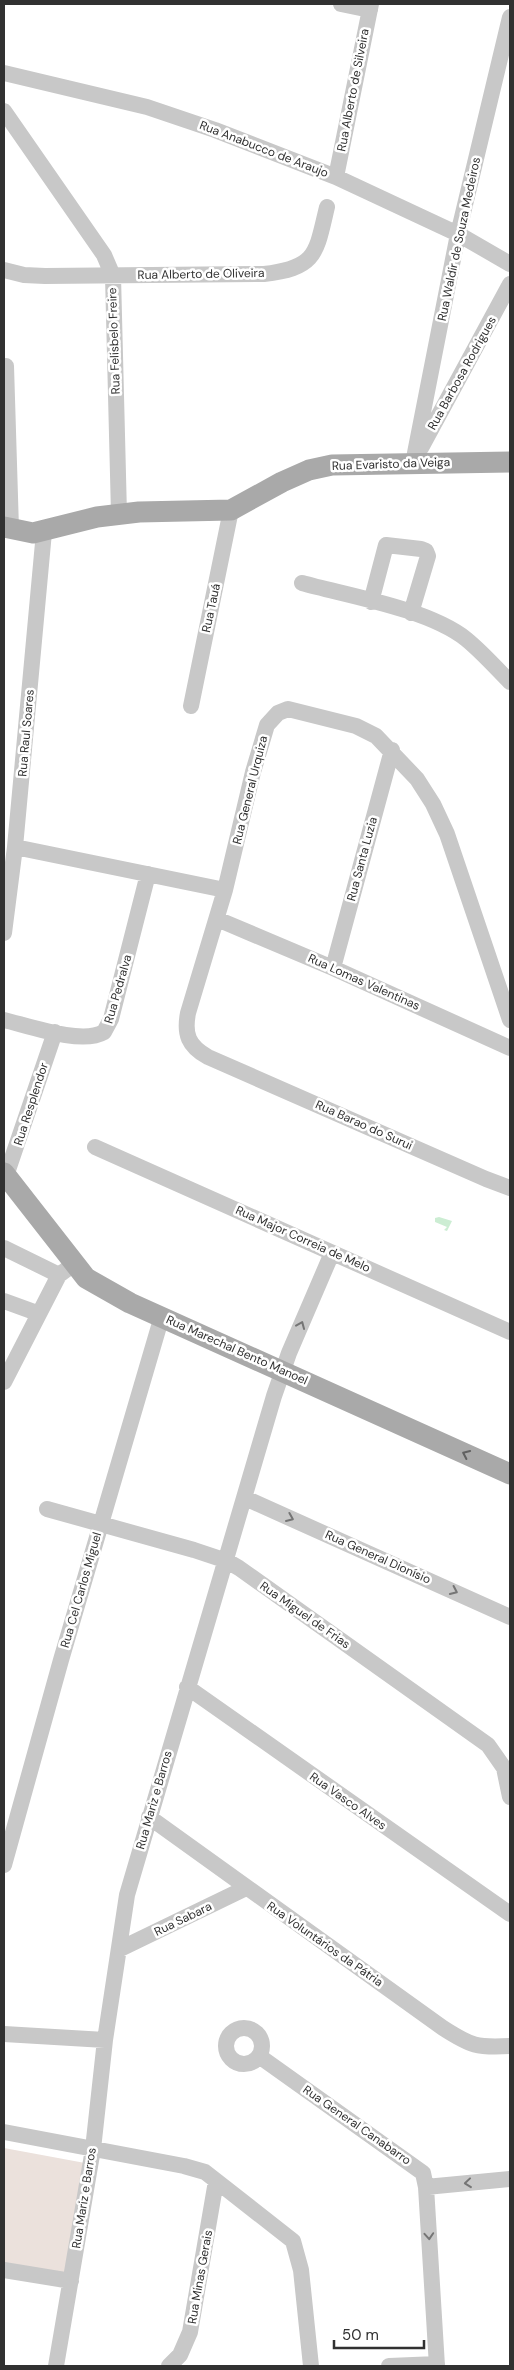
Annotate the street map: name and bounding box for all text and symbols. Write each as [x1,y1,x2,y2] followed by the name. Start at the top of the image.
[333,27,373,153] street label: Rua Alberto de Silveira
[197,117,331,181] street label: Rua Anabucco de Araujo
[434,156,484,322] street label: Rua Waldir de Souza Medeiros
[137,265,265,283] street label: Rua Alberto de Oliveira
[104,287,124,395] street label: Rua Felisbelo Freire
[424,313,500,433] street label: Rua Barbosa Rodrigues
[332,454,450,474] street label: Rua Evaristo da Veiga
[198,582,224,634] street label: Rua Tauá
[14,689,38,777] street label: Rua Raul Soares
[229,734,271,846] street label: Rua General Urquiza
[343,815,381,903] street label: Rua Santa Luzia
[306,950,422,1014] street label: Rua Lomas Valentinas
[101,953,135,1025] street label: Rua Pedralva
[10,1060,52,1148] street label: Rua Resplendor
[313,1096,415,1154] street label: Rua Barao do Surui
[233,1202,373,1276] street label: Rua Major Correia de Melo
[164,1311,310,1389] street label: Rua Marechal Bento Manoel
[295,1321,306,1330] one-way arrow
[462,1449,471,1460] one-way arrow
[285,1511,294,1522] one-way arrow
[323,1527,433,1587] street label: Rua General Dionísio
[57,1530,105,1650] street label: Rua Cel Carlos Miguel
[257,1578,353,1652] street label: Rua Miguel de Frias
[449,1585,458,1595] one-way arrow
[132,1749,176,1851] street label: Rua Mariz e Barros
[306,1769,390,1833] street label: Rua Vasco Alves
[152,1898,214,1940] street label: Rua Sabara
[264,1898,386,1990] street label: Rua Voluntários da Pátria
[300,2082,414,2168] street label: Rua General Canabarro
[68,2146,100,2250] street label: Rua Mariz e Barros
[464,2177,472,2188] one-way arrow
[184,2229,216,2325] street label: Rua Minas Gerais
[424,2232,435,2240] one-way arrow
[334,2318,424,2350] scale bar
[342,2325,379,2345] text: 50 m

